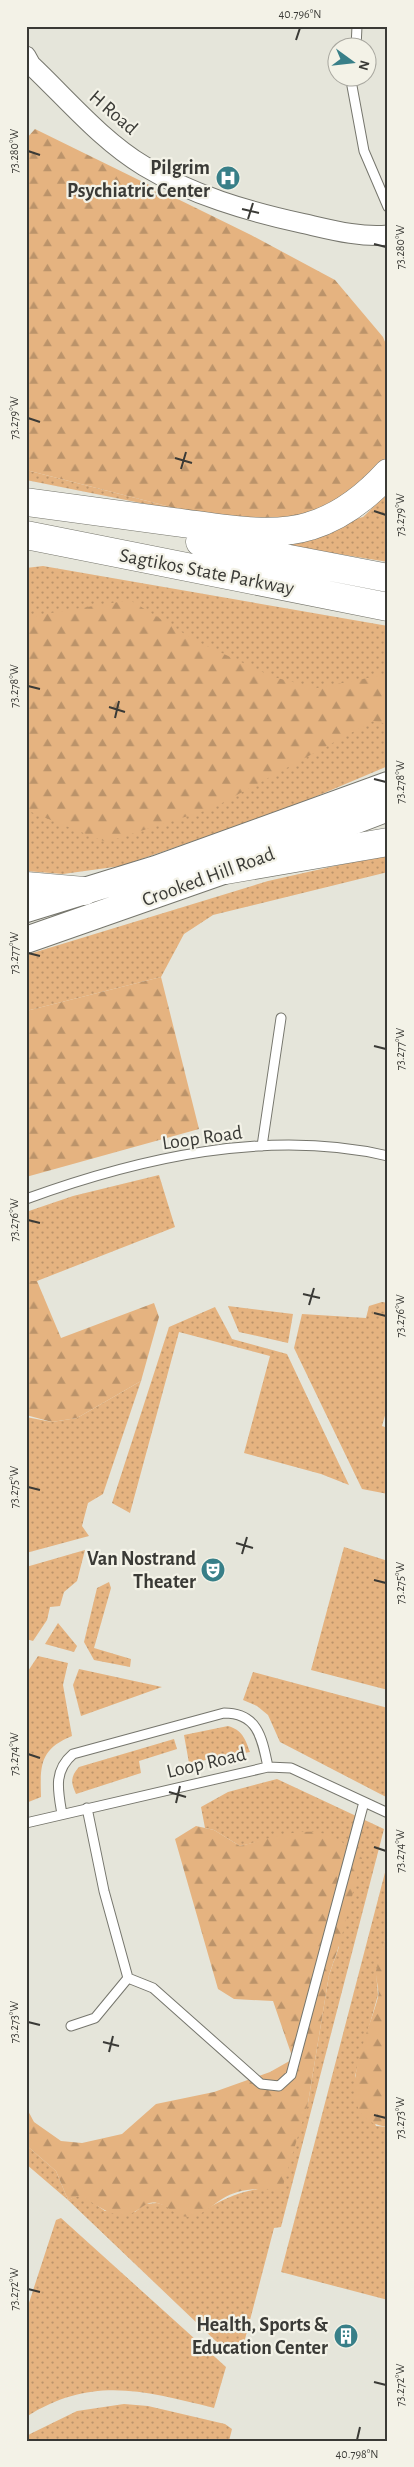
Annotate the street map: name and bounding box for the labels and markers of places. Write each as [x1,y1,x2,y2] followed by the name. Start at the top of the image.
[67,158,210,201] place label: Pilgrim Psychiatric Center
[215,165,241,191] hospital icon: Pilgrim Psychiatric Center
[87,1549,196,1592] place label: Van Nostrand Theater
[200,1557,226,1583] theatre icon: Van Nostrand Theater
[192,2315,329,2358] place label: Health, Sports & Education Center
[333,2323,359,2349] building icon: Health, Sports & Education Center

